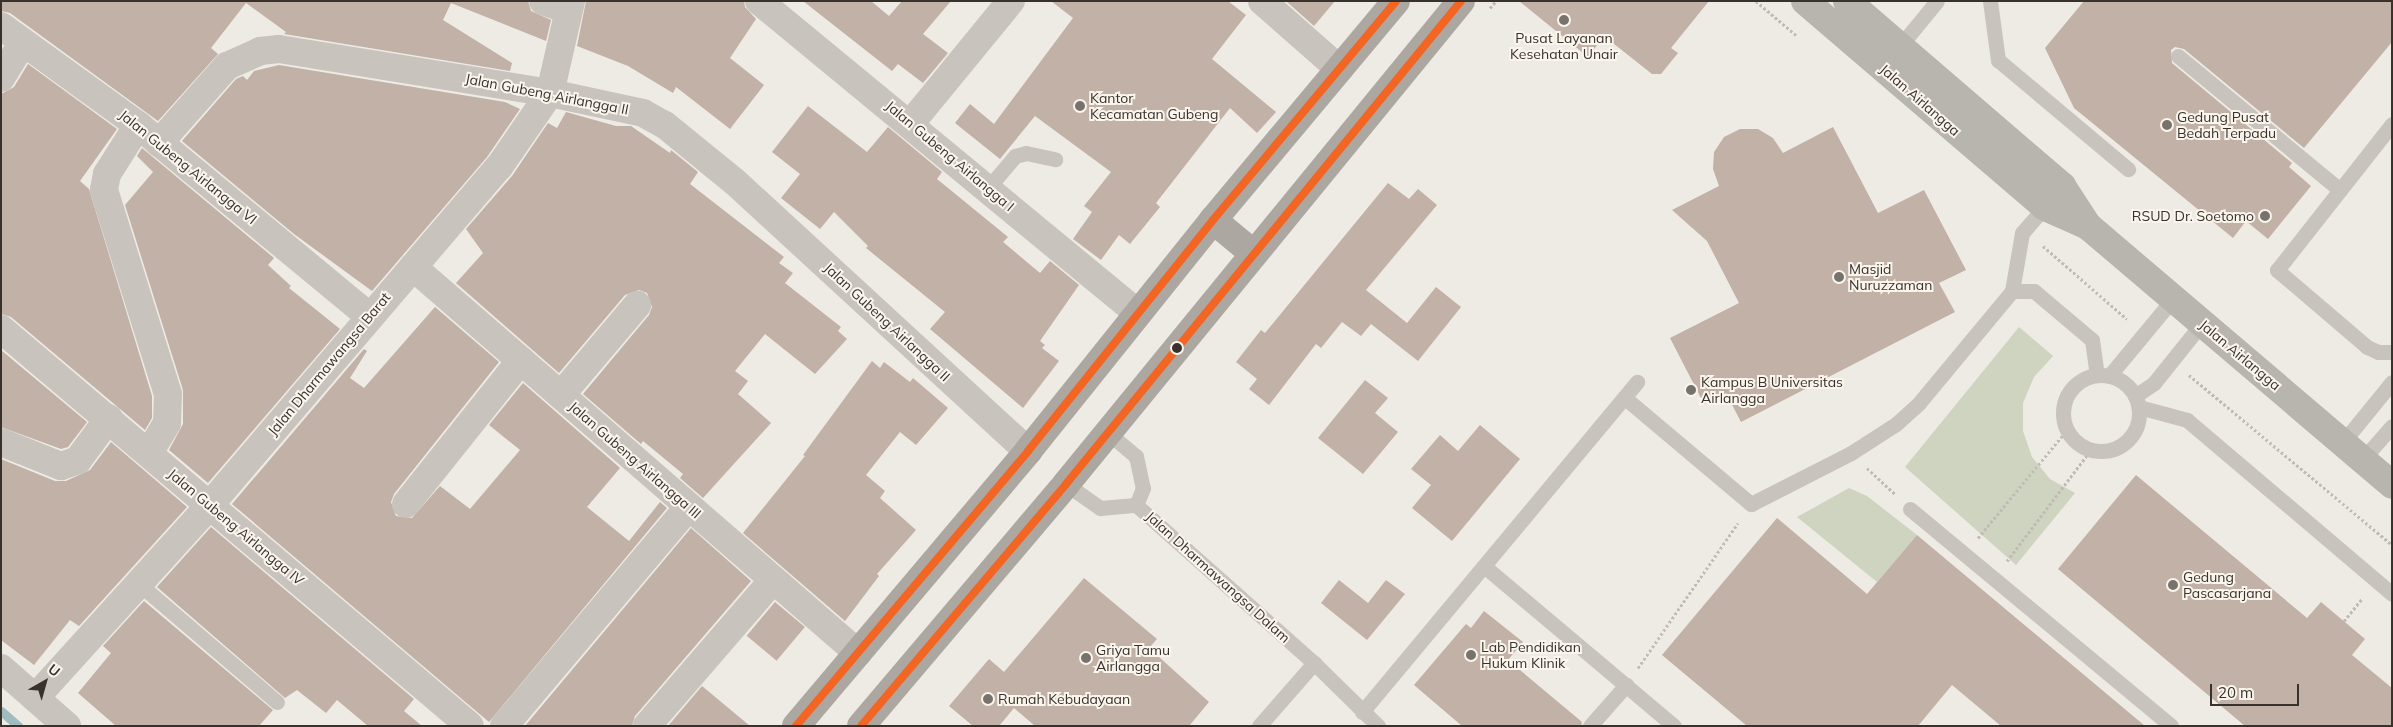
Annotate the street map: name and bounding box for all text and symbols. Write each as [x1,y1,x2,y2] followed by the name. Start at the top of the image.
[1557,13,1571,27] marker: Pusat Layanan Kesehatan Unair
[1510,30,1618,62] place label: Pusat Layanan Kesehatan Unair
[1877,61,1963,139] street label: Jalan Airlangga
[464,70,630,118] street label: Jalan Gubeng Airlangga II
[1090,90,1218,122] place label: Kantor Kecamatan Gubeng
[882,97,1018,215] street label: Jalan Gubeng Airlangga I
[1074,100,1086,112] marker: Kantor Kecamatan Gubeng
[116,106,260,228] street label: Jalan Gubeng Airlangga VI
[2177,109,2276,142] place label: Gedung Pusat Bedah Terpadu
[2161,119,2173,131] marker: Gedung Pusat Bedah Terpadu
[2132,208,2254,224] place label: RSUD Dr. Soetomo
[2258,209,2272,223] marker: RSUD Dr. Soetomo
[821,259,953,385] street label: Jalan Gubeng Airlangga II
[1849,261,1932,294] place label: Masjid Nuruzzaman
[1833,271,1845,283] marker: Masjid Nuruzzaman
[264,289,394,439] street label: Jalan Dharmawangsa Barat
[2196,316,2284,394] street label: Jalan Airlangga
[1172,343,1182,353] unlabelled marker
[1701,374,1843,407] place label: Kampus B Universitas Airlangga
[1685,384,1697,396] marker: Kampus B Universitas Airlangga
[565,398,705,522] street label: Jalan Gubeng Airlangga III
[165,465,307,589] street label: Jalan Gubeng Airlangga IV
[1142,508,1294,646] street label: Jalan Dharmawangsa Dalam
[2183,569,2271,602] place label: Gedung Pascasarjana
[2167,579,2179,591] marker: Gedung Pascasarjana
[1481,639,1581,672] place label: Lab Pendidikan Hukum Klinik
[1096,642,1170,674] place label: Griya Tamu Airlangga
[1465,649,1477,661] marker: Lab Pendidikan Hukum Klinik
[1080,652,1092,664] marker: Griya Tamu Airlangga
[20,657,70,707] north arrow
[45,660,64,680] text: U
[2213,674,2302,706] scale bar
[2218,683,2253,702] text: 20 m
[998,691,1130,707] place label: Rumah Kebudayaan
[982,693,994,705] marker: Rumah Kebudayaan

